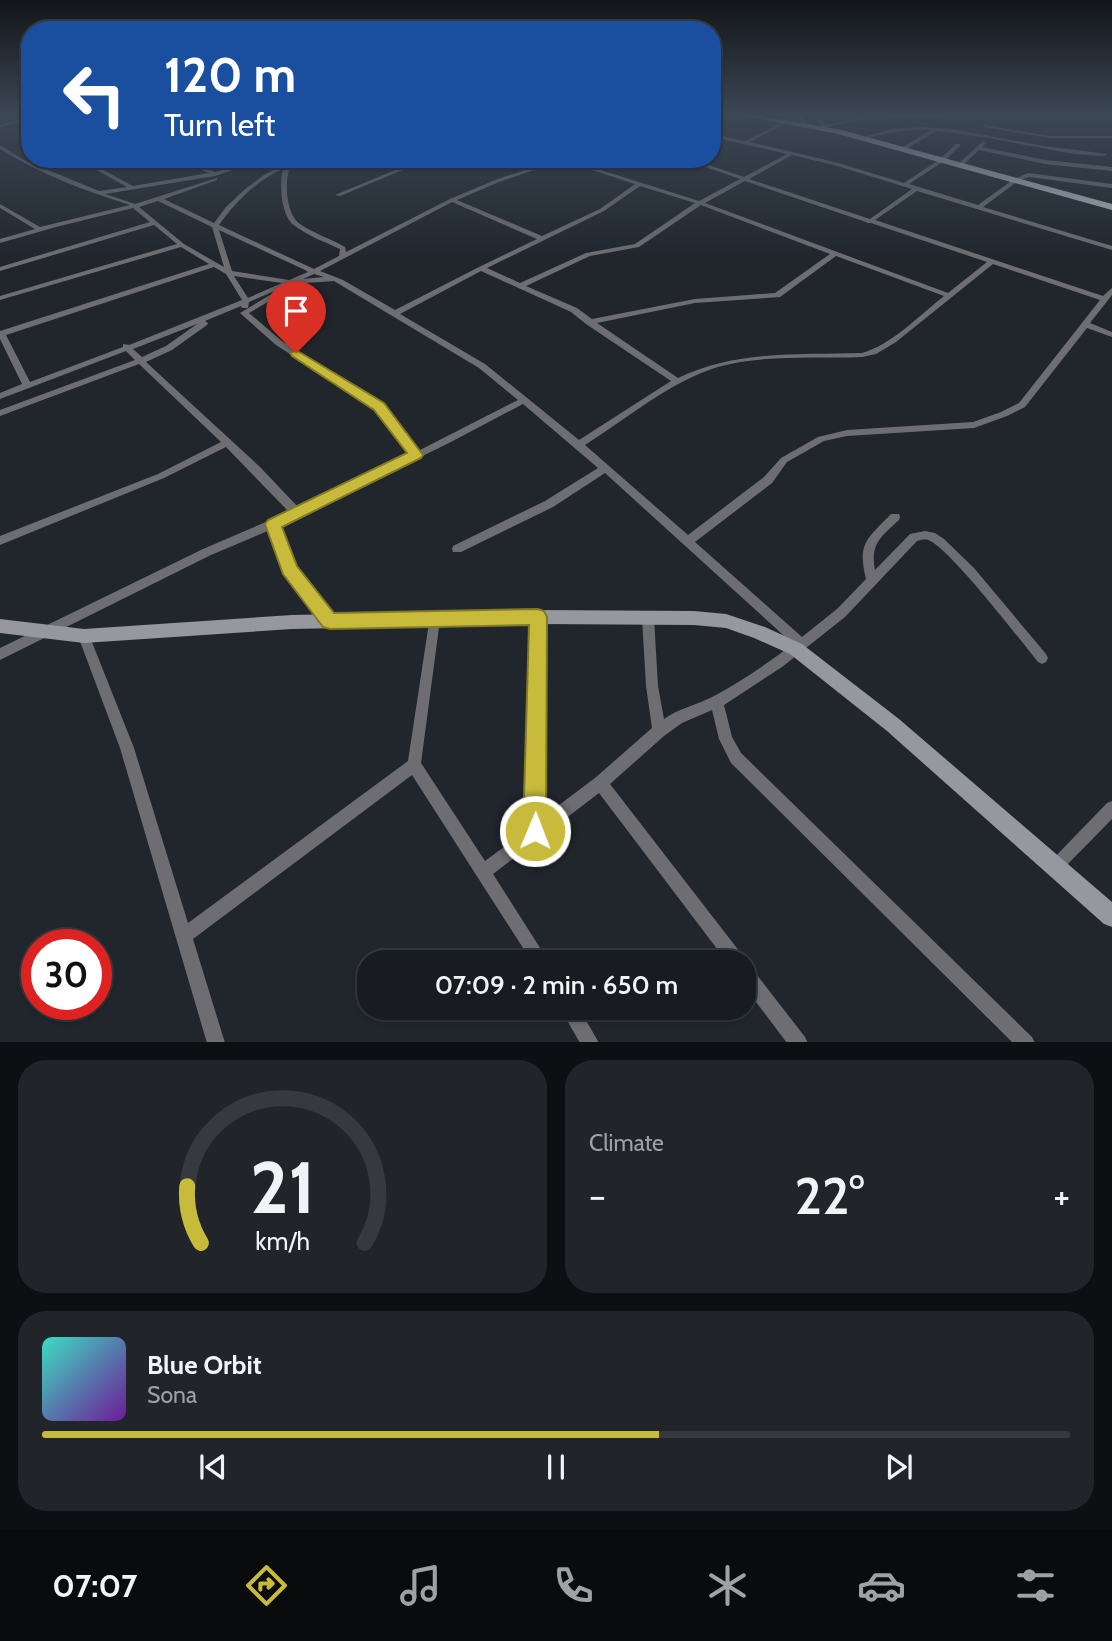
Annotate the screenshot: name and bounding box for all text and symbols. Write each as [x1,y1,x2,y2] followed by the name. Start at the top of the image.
[164,45,296,104] text: 120 m
[49,49,140,140] icon: left
[164,105,275,144] text: Turn left
[266,281,326,353] pin
[277,292,315,330] icon: arrive
[498,794,572,868] position arrow
[21,929,112,1020] speed limit sign: 30
[435,969,678,1001] text: 07:09 · 2 min · 650 m
[589,1129,664,1157] text: Climate
[250,1143,315,1231] text: 21
[795,1164,864,1227] text: 22°
[589,1172,606,1219] text: −
[1053,1172,1070,1219] text: +
[255,1225,310,1255] text: km/h
[147,1349,262,1381] text: Blue Orbit
[147,1381,197,1409] text: Sona
[194,1448,232,1486] icon: previous
[537,1448,575,1486] icon: pause
[880,1448,918,1486] icon: next
[242,1561,291,1610] icon: directions
[396,1561,445,1610] icon: music
[549,1561,598,1610] icon: phone
[703,1561,752,1610] icon: climate
[857,1561,906,1610] icon: car
[1011,1561,1060,1610] icon: filters
[52,1566,137,1605] text: 07:07

